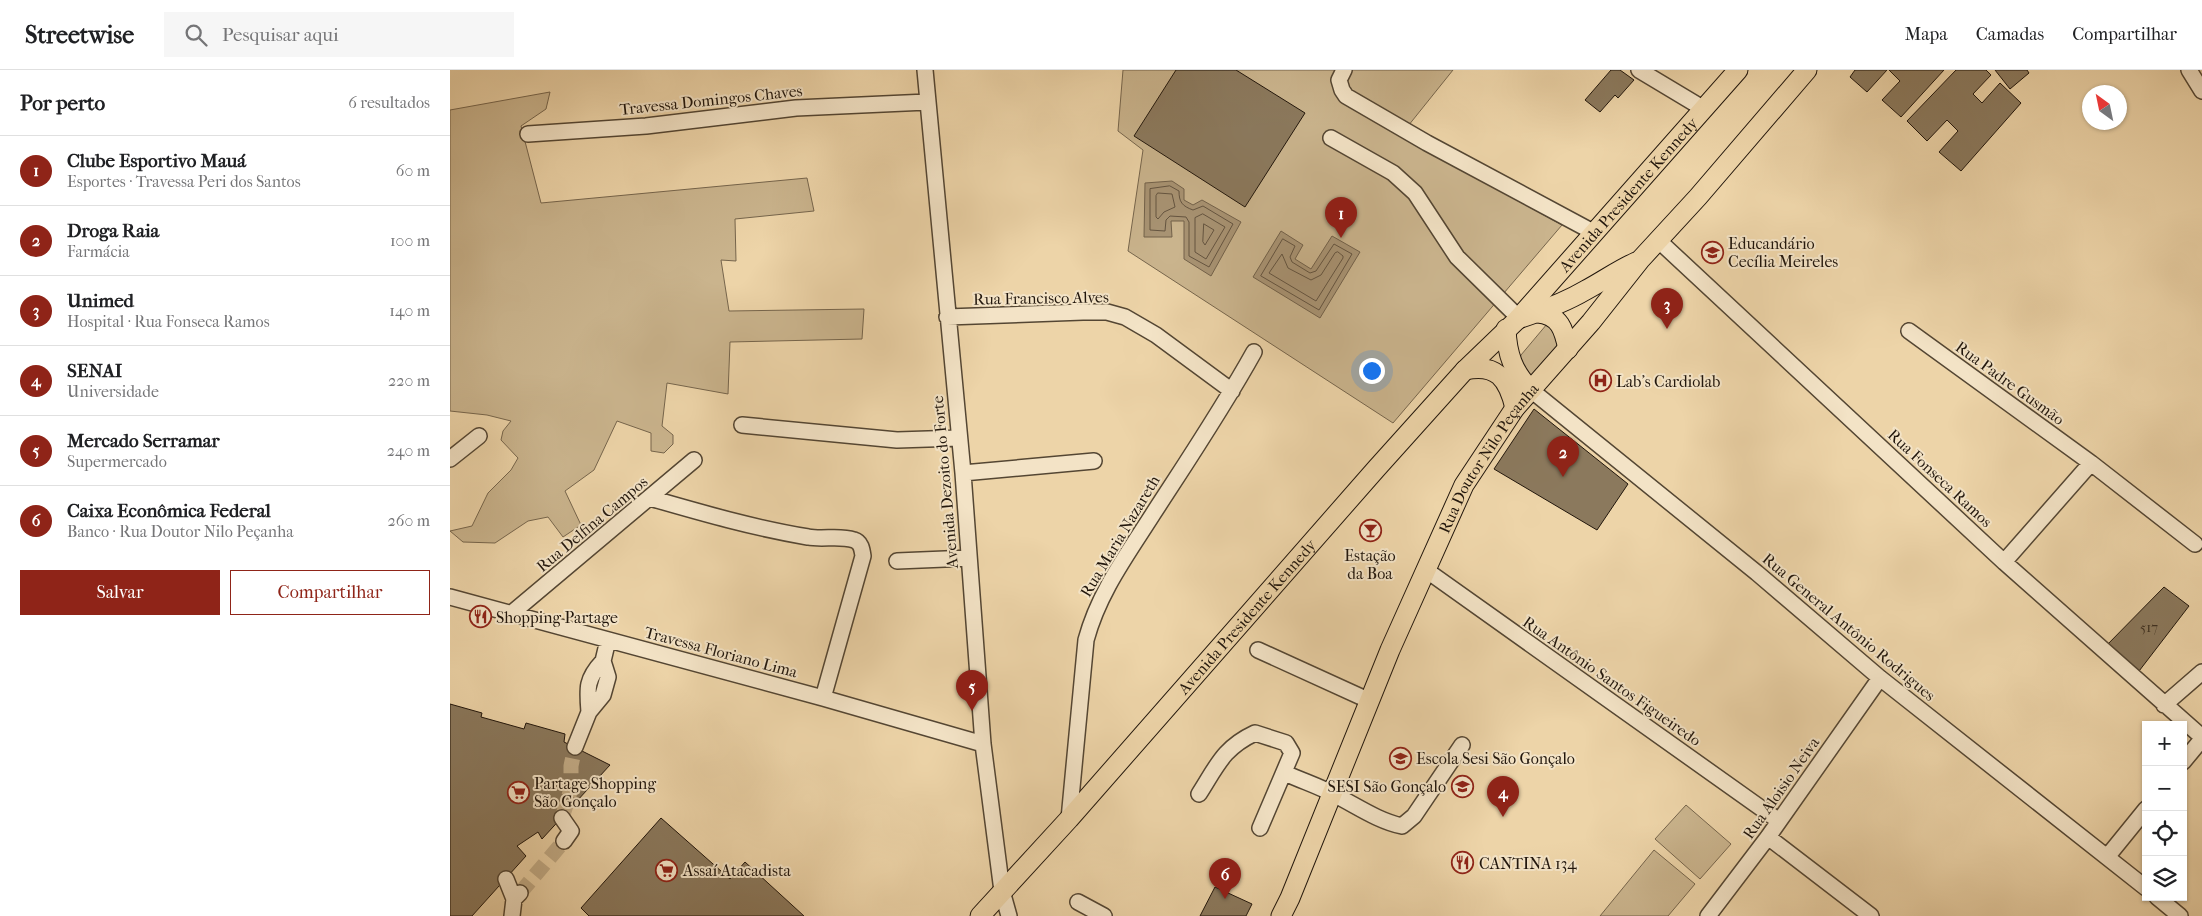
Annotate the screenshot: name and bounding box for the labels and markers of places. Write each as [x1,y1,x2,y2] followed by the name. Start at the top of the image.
[1325,197,1357,238] pin: 1
[1728,234,1838,271] place label: Educandário Cecília Meireles
[1700,240,1724,264] school or university icon: Educandário Cecília Meireles
[1651,288,1683,329] pin: 3
[1588,369,1612,393] hospital icon: Lab's Cardiolab
[1616,372,1720,391] place label: Lab's Cardiolab
[1547,436,1579,477] pin: 2
[1358,519,1382,543] bar icon: Estação da Boa
[1344,546,1396,583] place label: Estação da Boa
[468,605,492,629] restaurant icon: Shopping Partage
[496,608,618,627] place label: Shopping Partage
[956,670,988,711] pin: 5
[1388,746,1412,770] school or university icon: Escola Sesi São Gonçalo
[1416,749,1575,768] place label: Escola Sesi São Gonçalo
[534,774,656,811] place label: Partage Shopping São Gonçalo
[1450,774,1474,798] school or university icon: SESI São Gonçalo
[1487,776,1519,817] pin: 4
[1327,777,1446,796] place label: SESI São Gonçalo
[506,780,530,804] supermarket icon: Partage Shopping São Gonçalo
[1451,851,1475,875] restaurant icon: CANTINA 134
[1479,854,1577,873] place label: CANTINA 134
[655,858,679,882] supermarket icon: Assaí Atacadista
[1209,858,1241,899] pin: 6
[682,861,792,880] place label: Assaí Atacadista

